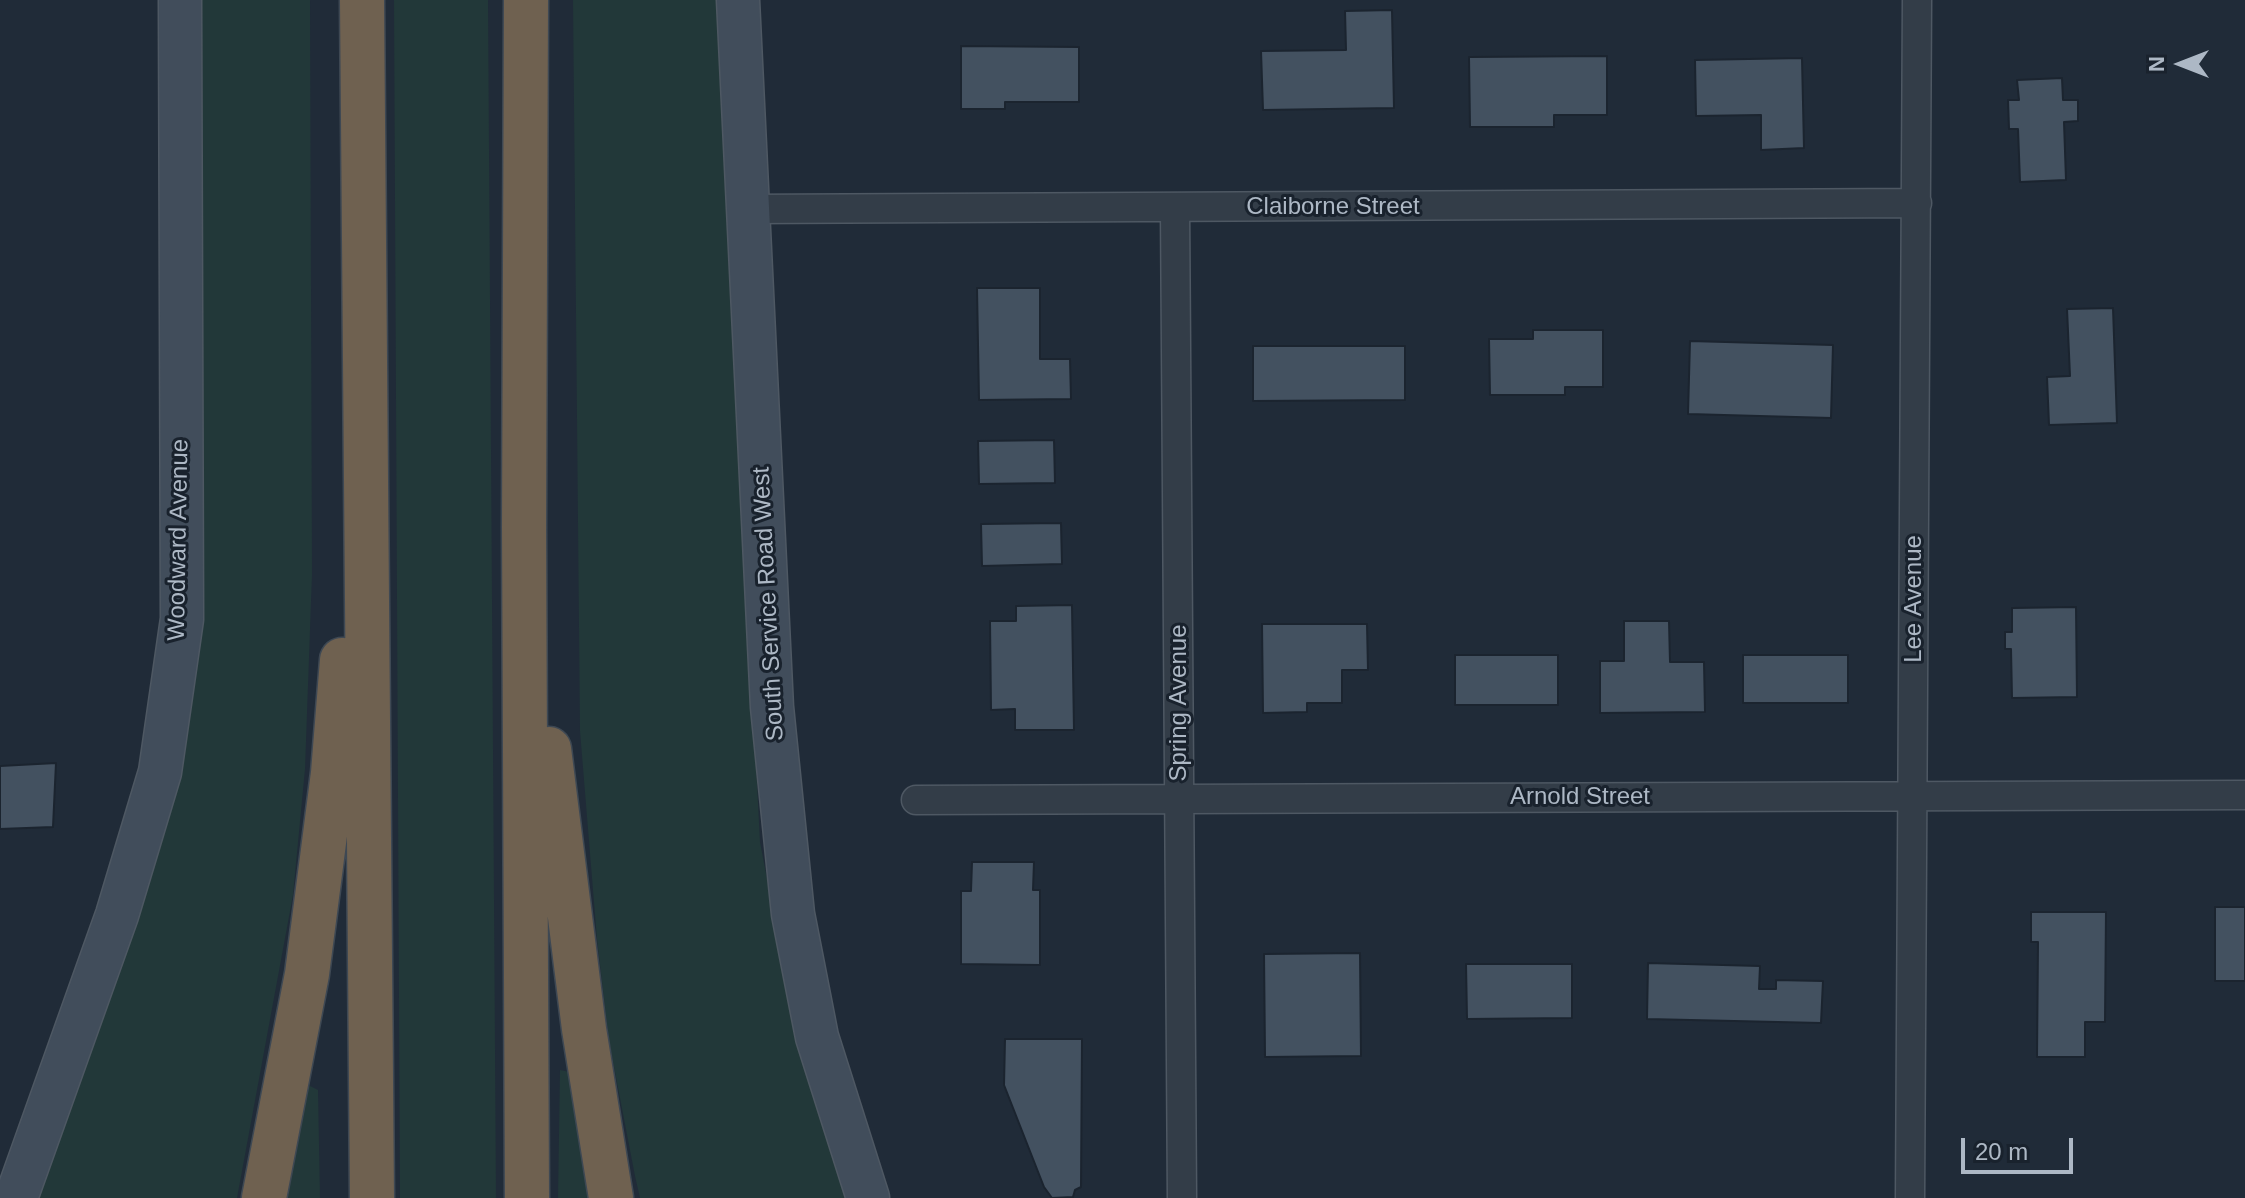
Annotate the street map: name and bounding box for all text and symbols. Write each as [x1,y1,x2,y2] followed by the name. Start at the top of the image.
[2141,24,2221,104] north arrow
[2144,56,2169,72] text: N
[1246,193,1420,221] street label: Claiborne Street
[163,439,195,641] street label: Woodward Avenue
[747,466,791,742] street label: South Service Road West
[1900,535,1928,663] street label: Lee Avenue
[1165,624,1193,782] street label: Spring Avenue
[1510,783,1650,811] street label: Arnold Street
[1965,1122,2077,1172] scale bar
[1975,1138,2028,1165] text: 20 m

